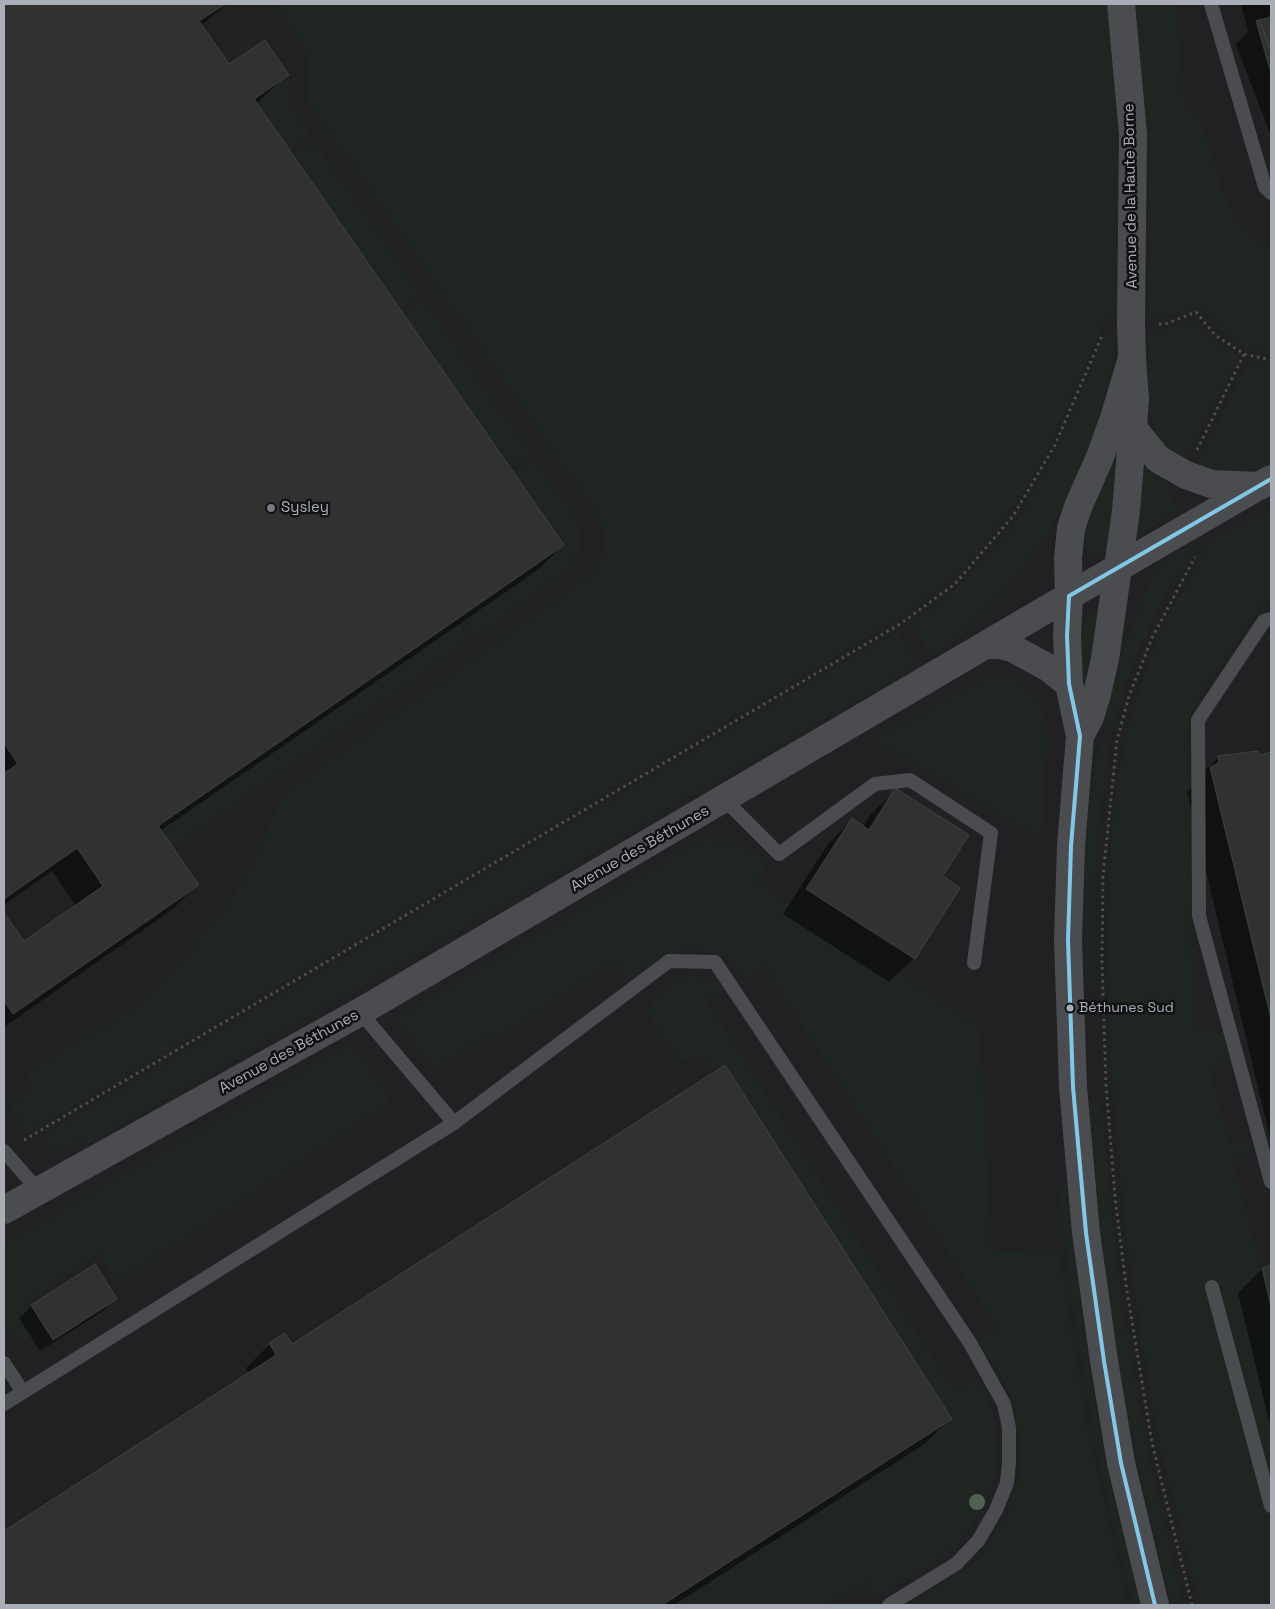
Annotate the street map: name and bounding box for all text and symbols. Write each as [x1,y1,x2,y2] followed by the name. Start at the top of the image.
[1120,103,1142,289] street label: Avenue de la Haute Borne
[281,499,329,517] place label: Sysley
[265,502,277,514] marker: Sysley
[568,802,712,896] street label: Avenue des Béthunes
[1079,1000,1174,1016] place label: Béthunes Sud
[1065,1003,1075,1013] marker: Béthunes Sud
[216,1006,362,1098] street label: Avenue des Béthunes

